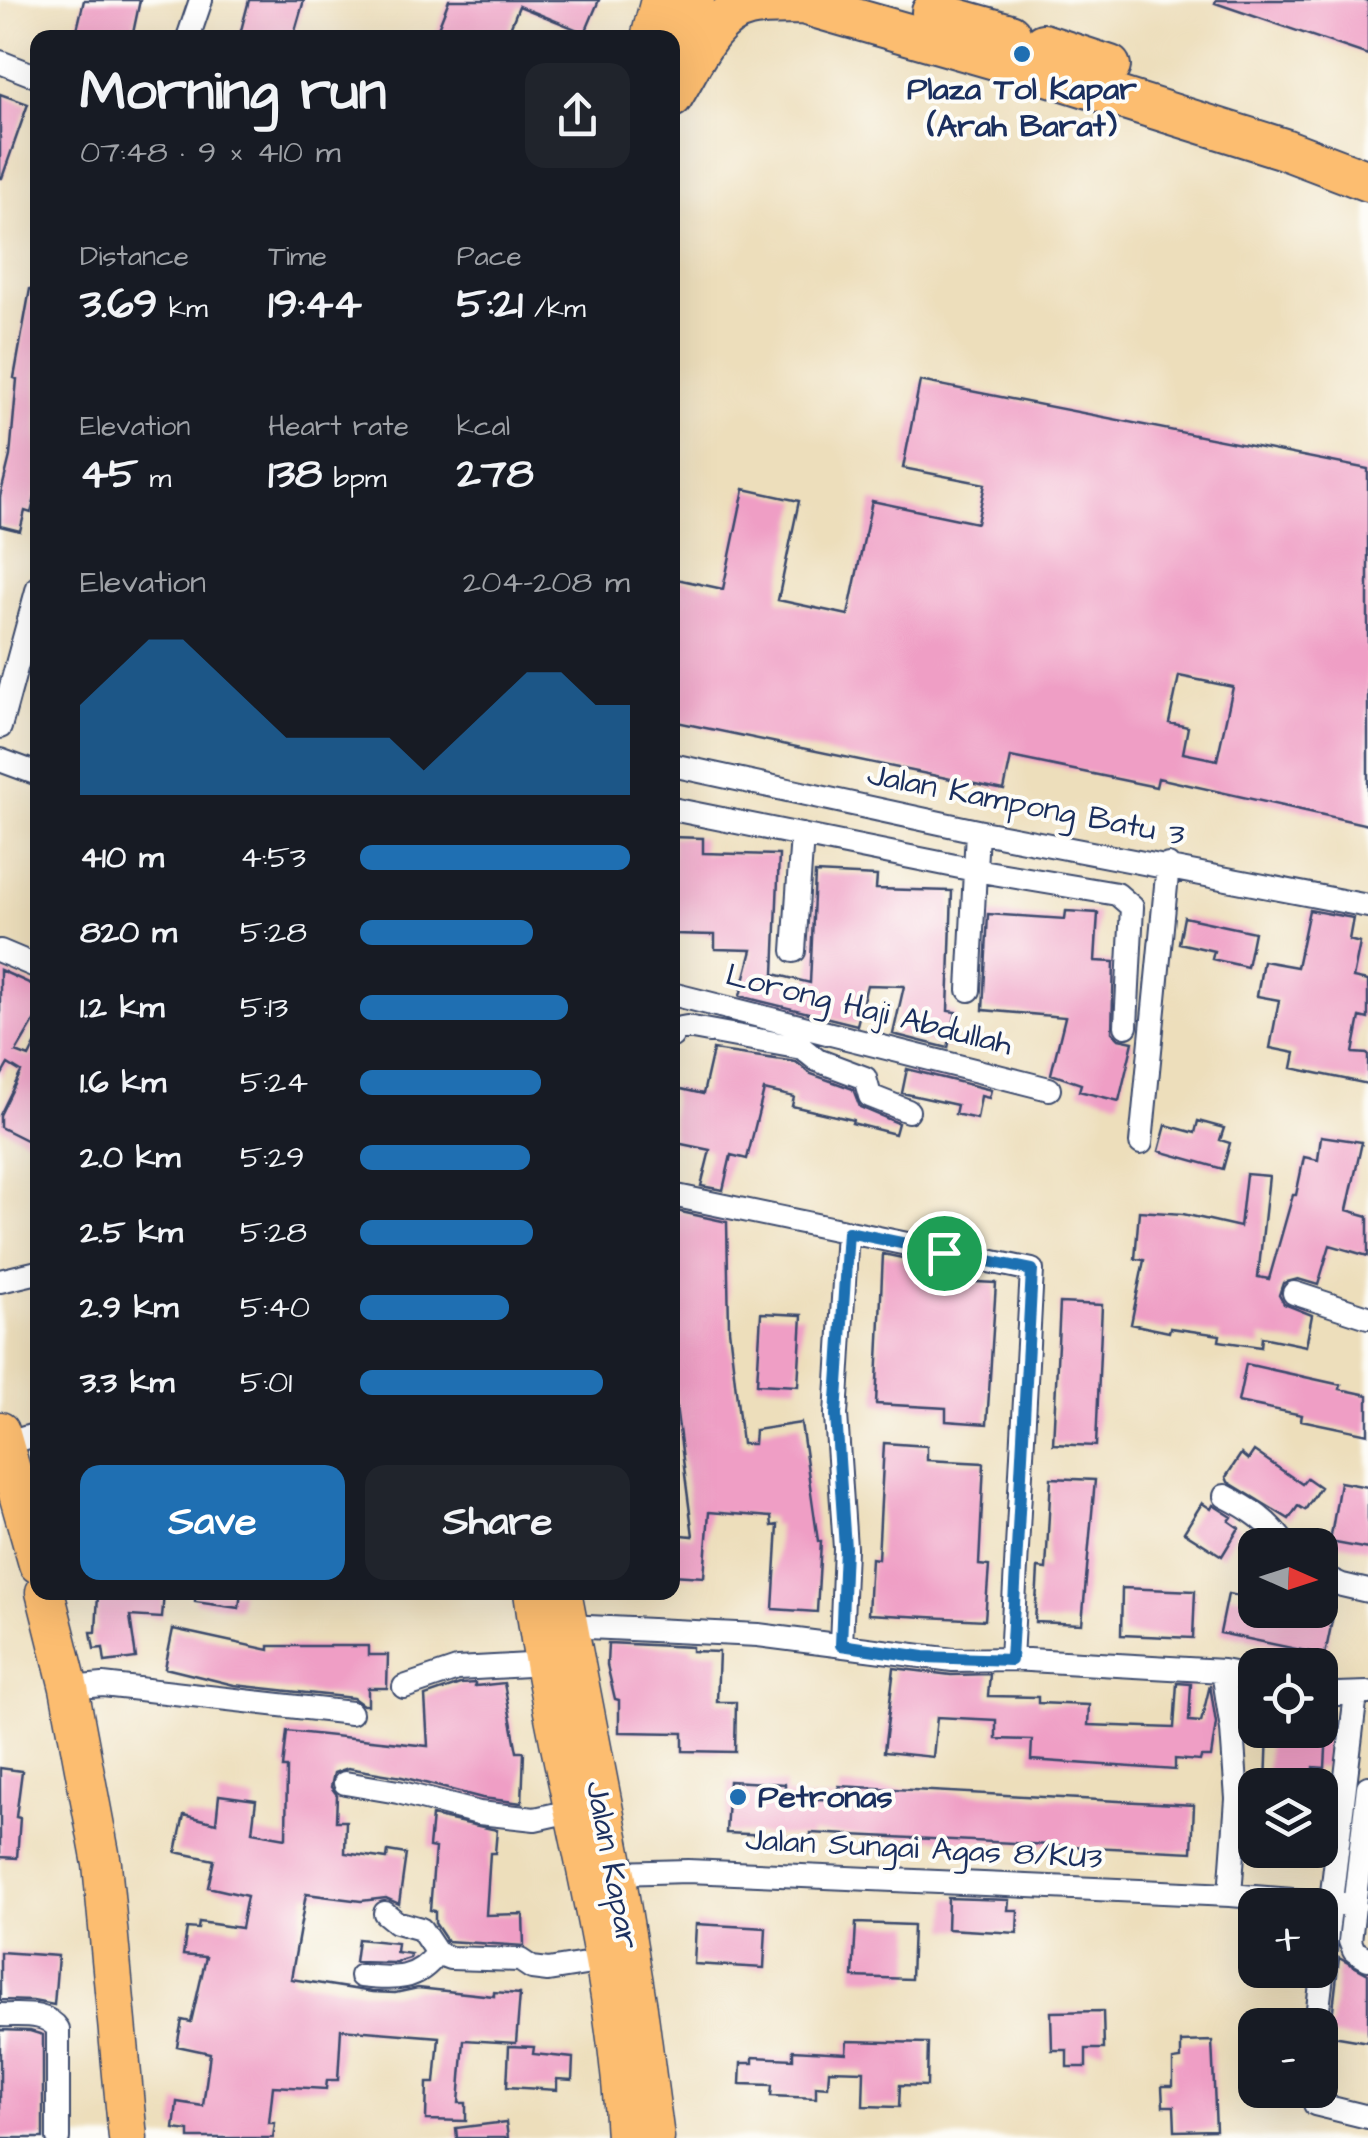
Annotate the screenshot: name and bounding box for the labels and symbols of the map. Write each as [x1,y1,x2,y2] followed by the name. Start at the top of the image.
[1011,43,1033,65] marker: Plaza Tol Kapar (Arah Barat)
[907,67,1137,149] place label: Plaza Tol Kapar (Arah Barat)
[863,752,1189,858] street label: Jalan Kampong Batu 3
[721,953,1017,1067] street label: Lorong Haji Abdullah
[902,1211,987,1296] pin
[1238,1528,1338,1628] north arrow
[758,1775,893,1820] place label: Petronas
[574,1777,650,1953] street label: Jalan Kapar
[727,1786,749,1808] marker: Petronas
[744,1817,1104,1881] street label: Jalan Sungai Agas 8/KU3

